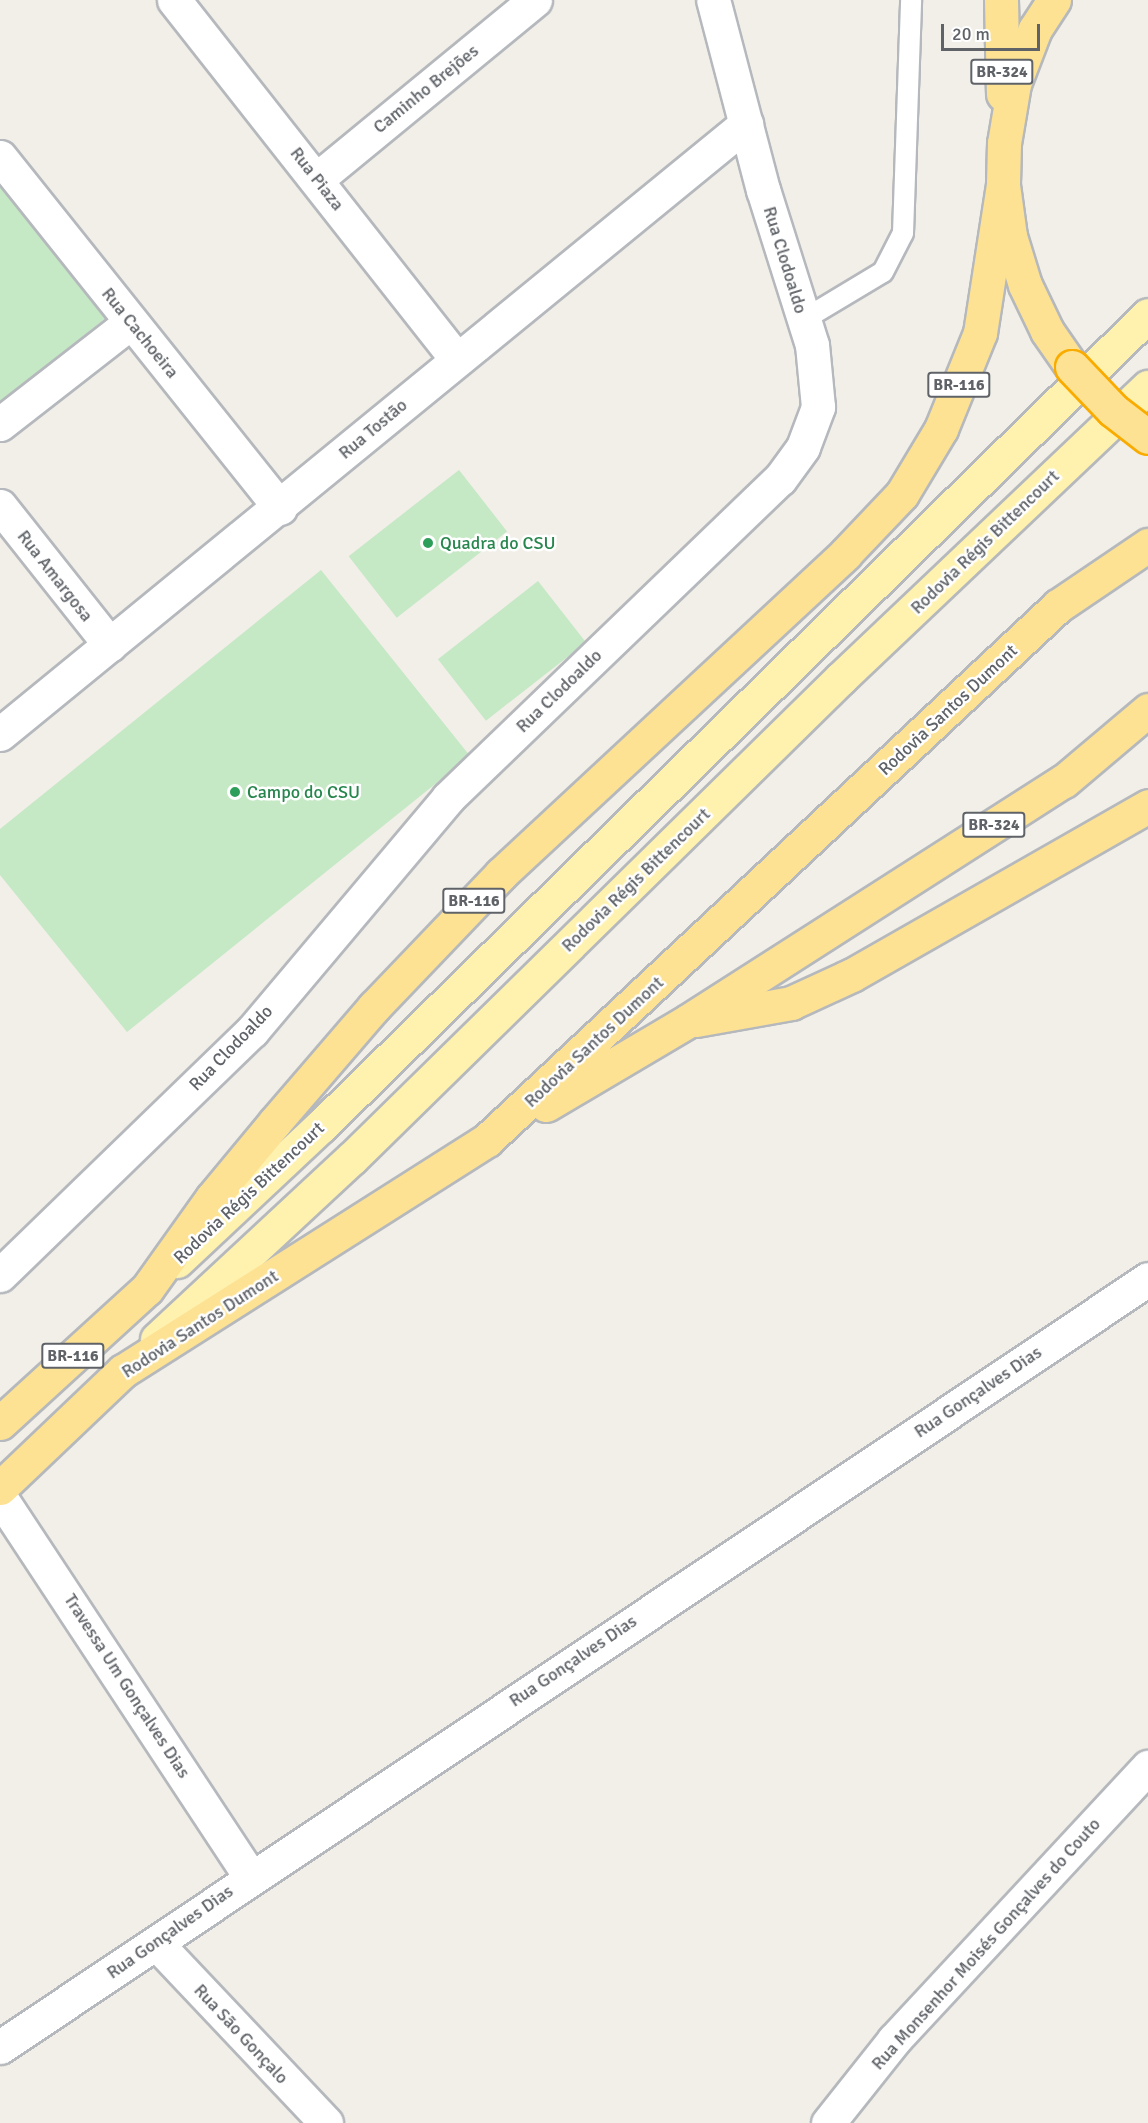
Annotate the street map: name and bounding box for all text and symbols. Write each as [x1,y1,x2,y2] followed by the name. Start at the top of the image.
[944,12,1043,50] scale bar
[952,23,990,45] text: 20 m
[369,40,483,138] street label: Caminho Brejões
[969,59,1035,85] road number: BR-324
[285,143,349,215] street label: Rua Piaza
[758,204,812,316] street label: Rua Clodoaldo
[97,283,183,383] street label: Rua Cachoeira
[926,372,992,398] road number: BR-116
[334,394,412,464] street label: Rua Tostão
[906,465,1064,619] street label: Rodovia Régis Bittencourt
[13,526,97,626] street label: Rua Amargosa
[440,532,556,554] place label: Quadra do CSU
[421,536,435,550] marker: Quadra do CSU
[874,640,1022,780] street label: Rodovia Santos Dumont
[512,645,606,737] street label: Rua Clodoaldo
[247,781,360,803] place label: Campo do CSU
[228,785,242,799] marker: Campo do CSU
[557,803,715,957] street label: Rodovia Régis Bittencourt
[961,812,1027,838] road number: BR-324
[441,888,507,914] road number: BR-116
[520,972,668,1112] street label: Rodovia Santos Dumont
[185,1001,277,1095] street label: Rua Clodoaldo
[169,1118,329,1268] street label: Rodovia Régis Bittencourt
[118,1265,282,1383] street label: Rodovia Santos Dumont
[910,1341,1046,1443] street label: Rua Gonçalves Dias
[40,1343,106,1369] road number: BR-116
[59,1590,195,1782] street label: Travessa Um Gonçalves Dias
[505,1610,641,1712] street label: Rua Gonçalves Dias
[867,1814,1105,2074] street label: Rua Monsenhor Moisés Gonçalves do Couto
[103,1880,237,1984] street label: Rua Gonçalves Dias
[189,1980,293,2088] street label: Rua São Gonçalo

